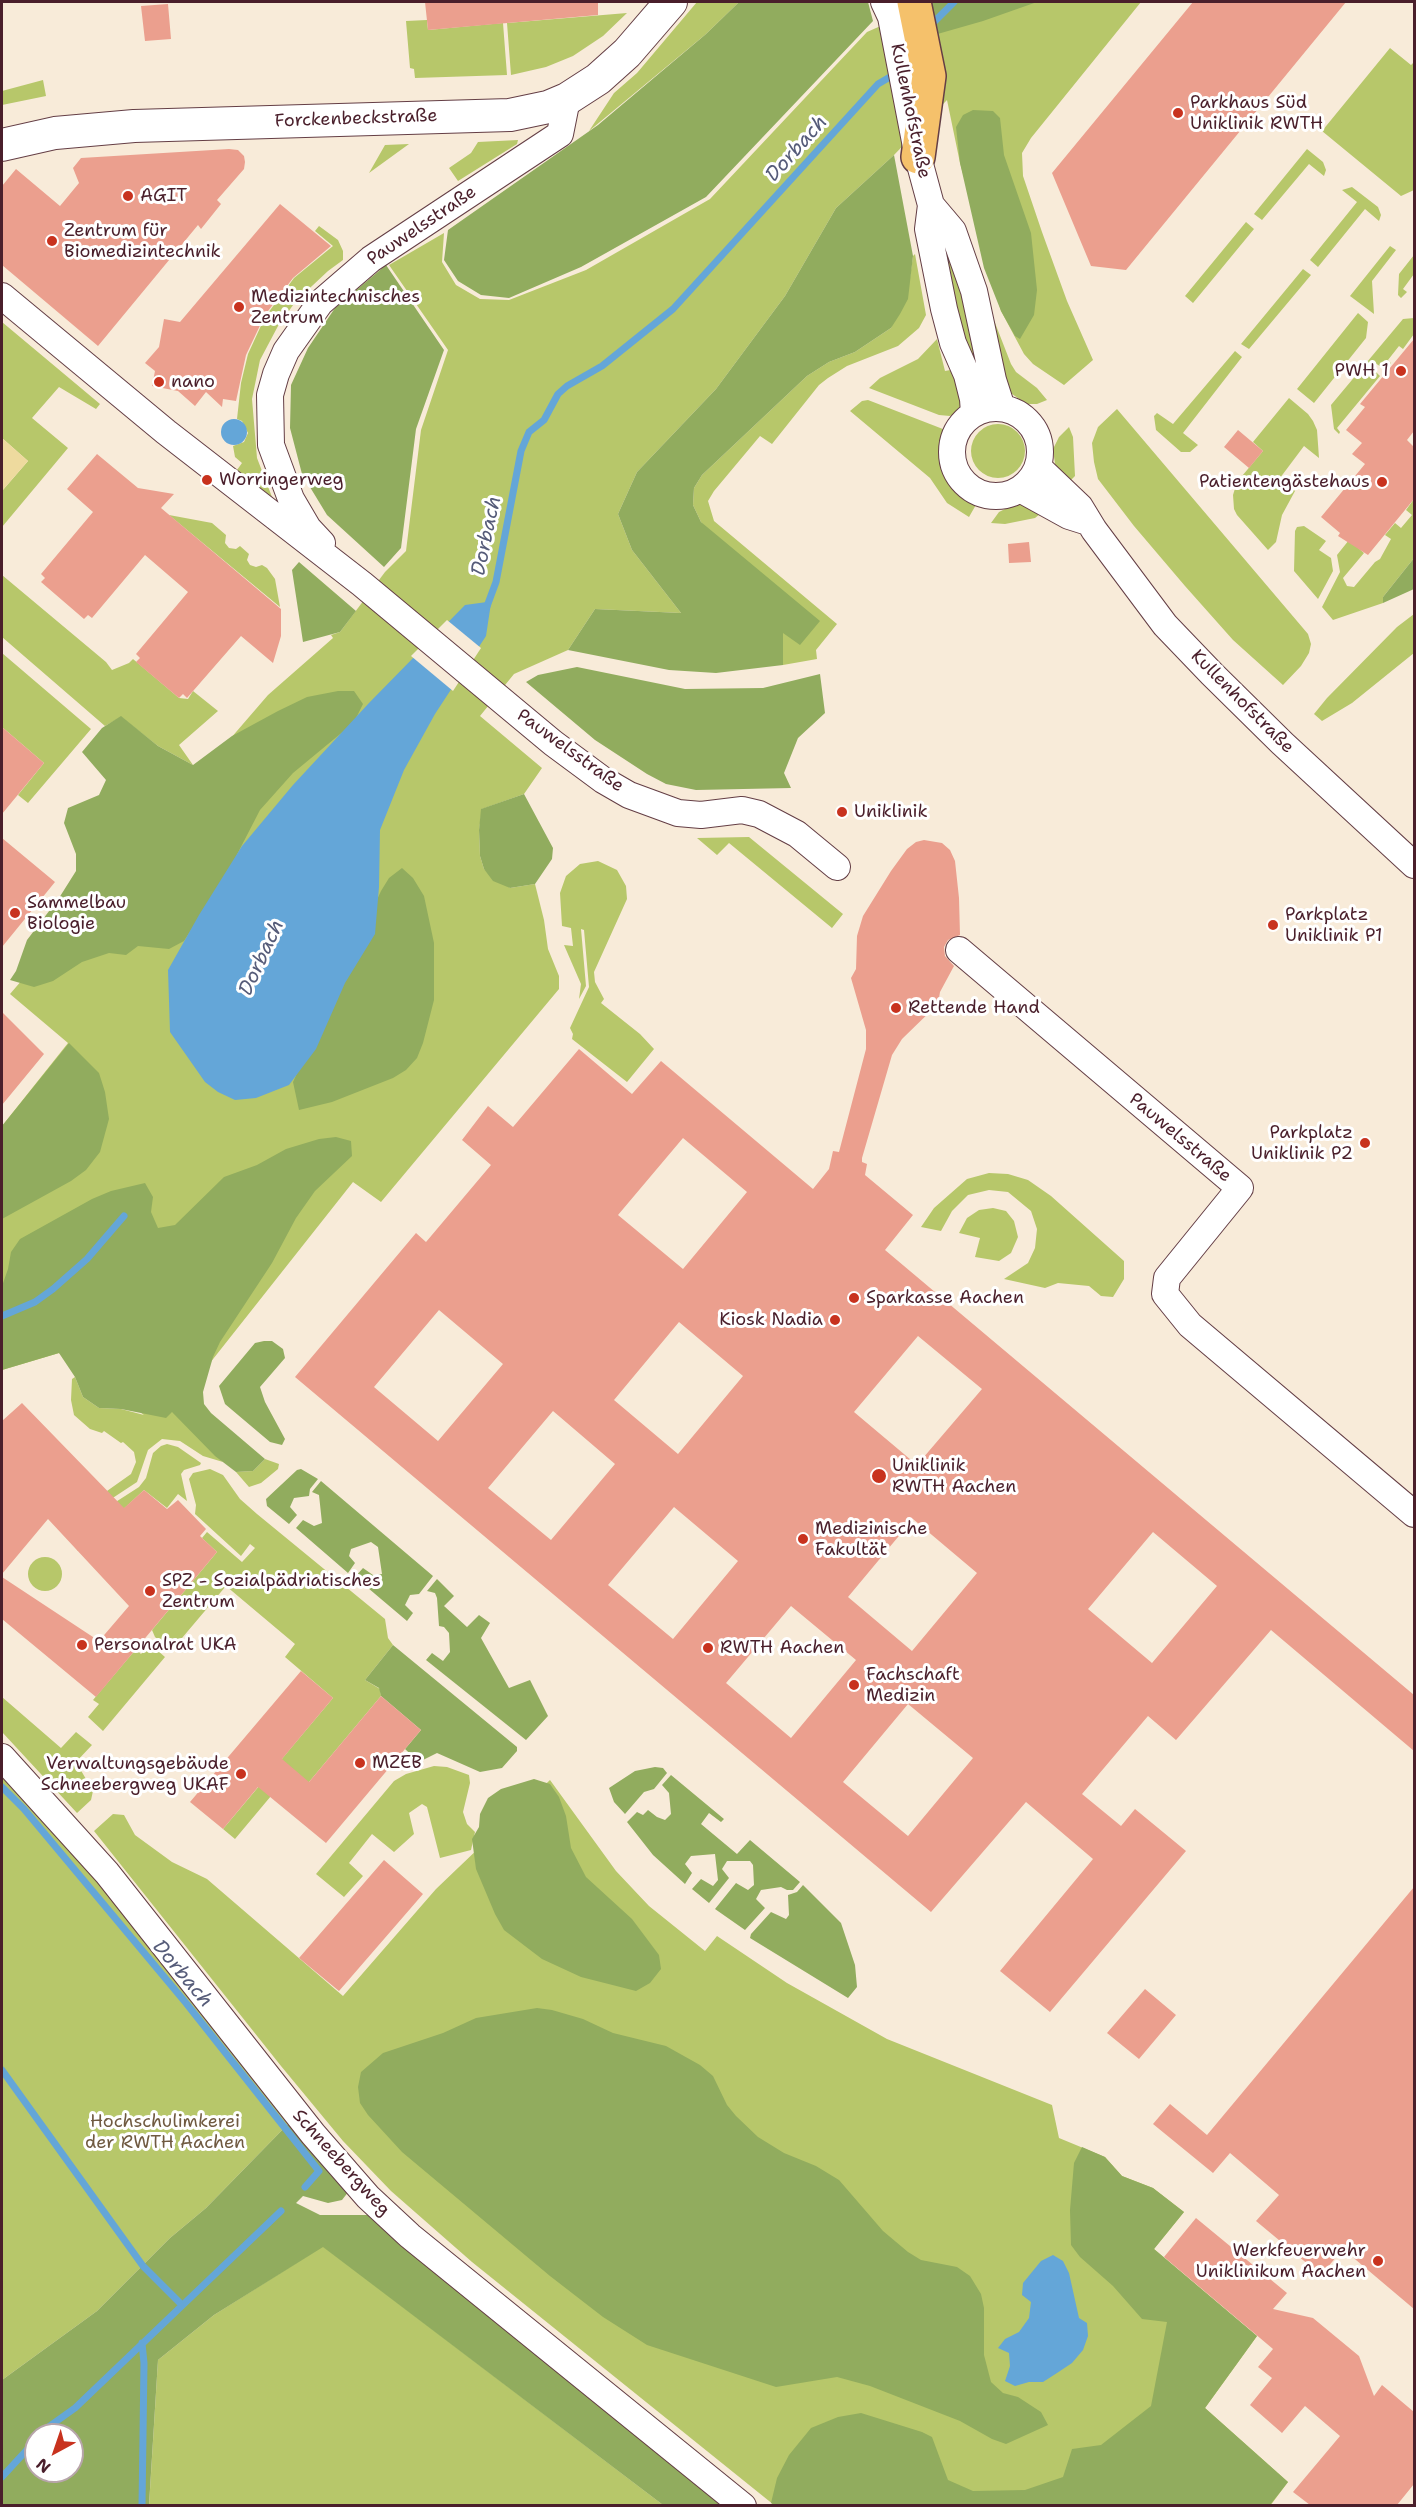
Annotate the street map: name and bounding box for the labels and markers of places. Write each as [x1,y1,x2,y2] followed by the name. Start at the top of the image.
[1190,92,1323,134] place label: Parkhaus Süd Uniklinik RWTH
[1171,106,1185,120] marker: Parkhaus Süd Uniklinik RWTH
[140,185,187,207] place label: AGIT
[121,189,135,203] marker: AGIT
[64,220,221,262] place label: Zentrum für Biomedizintechnik
[45,234,59,248] marker: Zentrum für Biomedizintechnik
[251,286,420,328] place label: Medizintechnisches Zentrum
[232,300,246,314] marker: Medizintechnisches Zentrum
[1335,360,1389,382] place label: PWH 1
[1394,364,1408,378] marker: PWH 1
[171,371,215,393] place label: nano
[152,375,166,389] marker: nano
[219,469,343,491] place label: Worringerweg
[1199,471,1370,493] place label: Patientengästehaus
[200,473,214,487] marker: Worringerweg
[1375,475,1389,489] marker: Patientengästehaus
[854,801,928,823] place label: Uniklinik
[835,805,849,819] marker: Uniklinik
[27,892,126,934] place label: Sammelbau Biologie
[1285,904,1382,946] place label: Parkplatz Uniklinik P1
[8,906,22,920] marker: Sammelbau Biologie
[1266,918,1280,932] marker: Parkplatz Uniklinik P1
[908,997,1040,1019] place label: Rettende Hand
[889,1001,903,1015] marker: Rettende Hand
[1251,1122,1353,1164] place label: Parkplatz Uniklinik P2
[1358,1136,1372,1150] marker: Parkplatz Uniklinik P2
[866,1287,1024,1309] place label: Sparkasse Aachen
[847,1291,861,1305] marker: Sparkasse Aachen
[719,1309,823,1331] place label: Kiosk Nadia
[828,1313,842,1327] marker: Kiosk Nadia
[892,1455,1016,1498] place label: Uniklinik RWTH Aachen
[870,1467,888,1485] marker: Uniklinik RWTH Aachen
[815,1518,927,1561] place label: Medizinische Fakultät
[796,1532,810,1546] marker: Medizinische Fakultät
[162,1570,381,1612] place label: SPZ - Sozialpädriatisches Zentrum
[143,1584,157,1598] marker: SPZ - Sozialpädriatisches Zentrum
[94,1634,237,1656] place label: Personalrat UKA
[720,1637,844,1659] place label: RWTH Aachen
[75,1638,89,1652] marker: Personalrat UKA
[701,1641,715,1655] marker: RWTH Aachen
[866,1664,960,1706] place label: Fachschaft Medizin
[847,1678,861,1692] marker: Fachschaft Medizin
[372,1752,422,1774] place label: MZEB
[41,1753,229,1796] place label: Verwaltungsgebäude Schneebergweg UKAF
[353,1756,367,1770] marker: MZEB
[234,1767,248,1781] marker: Verwaltungsgebäude Schneebergweg UKAF
[1196,2240,1366,2282] place label: Werkfeuerwehr Uniklinikum Aachen
[1371,2254,1385,2268] marker: Werkfeuerwehr Uniklinikum Aachen

